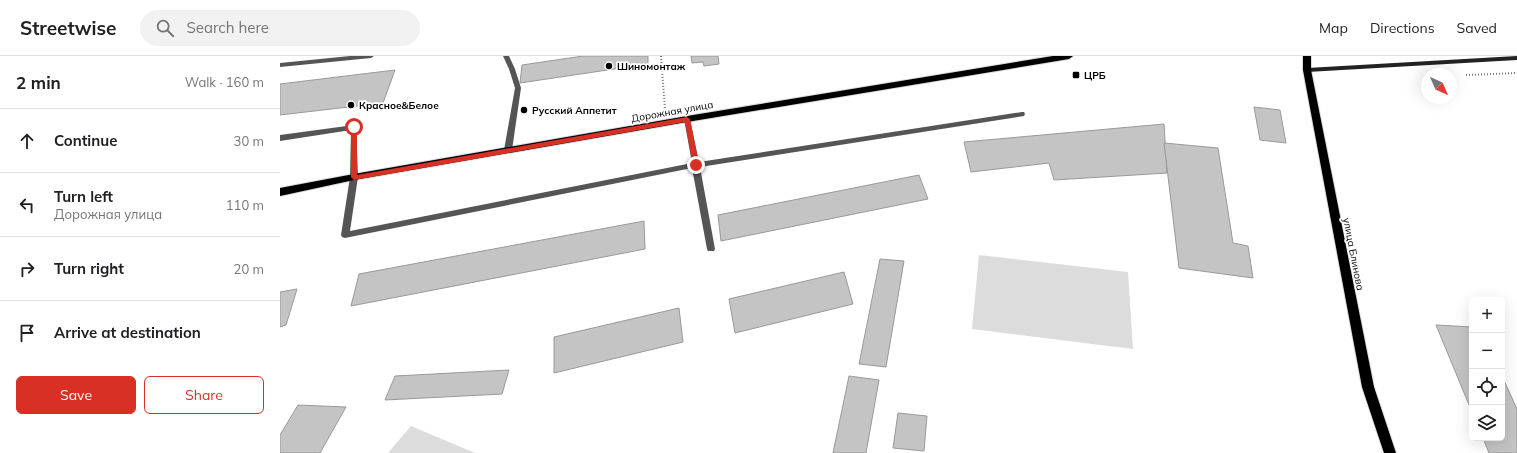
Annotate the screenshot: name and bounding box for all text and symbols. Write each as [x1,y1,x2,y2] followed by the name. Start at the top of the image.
[140,10,420,46] search box
[20,16,116,40] text: Streetwise
[154,17,176,39] icon: search
[186,18,269,37] text: Search here
[1319,19,1348,37] text: Map
[1370,19,1435,37] text: Directions
[1457,19,1497,37] text: Saved
[617,60,686,73] place label: Шиномонтаж
[604,61,614,71] marker: Шиномонтаж
[1421,68,1457,104] north arrow
[1084,69,1106,82] place label: ЦРБ
[1071,70,1081,80] marker: ЦРБ
[16,72,61,93] text: 2 min
[185,74,264,90] text: Walk · 160 m
[630,98,714,125] street label: Дорожная улица
[359,99,439,112] place label: Красное&Белое
[346,100,356,110] marker: Красное&Белое
[532,104,617,117] place label: Русский Аппетит
[519,105,529,115] marker: Русский Аппетит
[345,118,363,136] route start
[16,130,38,152] icon: ahead
[54,131,117,150] text: Continue
[234,133,264,149] text: 30 m
[687,156,705,174] route end
[54,187,113,206] text: Turn left
[16,194,38,216] icon: left
[226,197,264,213] text: 110 m
[54,206,162,222] text: Дорожная улица
[1340,217,1367,292] street label: улица Блинова
[16,258,38,280] icon: right
[54,259,124,278] text: Turn right
[234,261,264,277] text: 20 m
[1469,297,1505,441] map controls
[1469,297,1505,333] button: +
[16,322,38,344] icon: arrive
[54,323,201,342] text: Arrive at destination
[1469,333,1505,369] button: −
[1469,369,1505,405] button: locate
[16,376,136,414] button: Save
[144,376,264,414] button: Share
[1469,405,1505,441] button: layers

